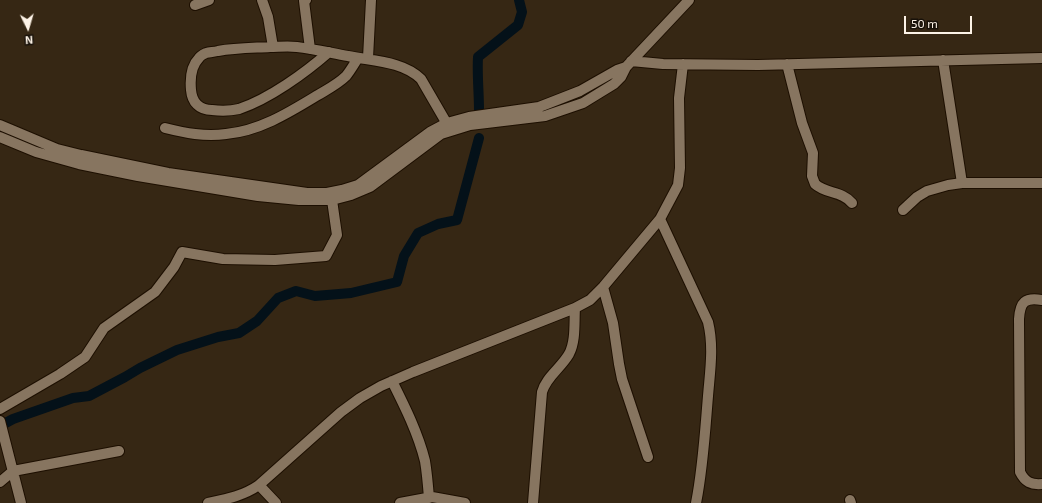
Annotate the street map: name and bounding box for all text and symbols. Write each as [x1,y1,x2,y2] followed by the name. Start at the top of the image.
[8,8,48,48] north arrow
[906,8,974,34] scale bar
[911,16,938,30] text: 50 m
[25,34,34,47] text: N

